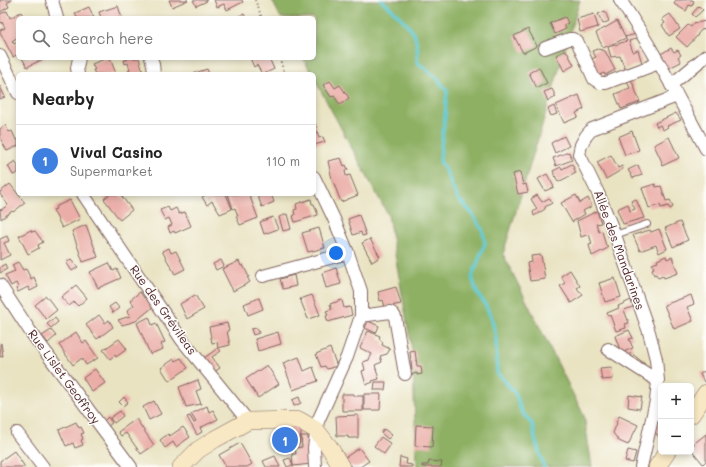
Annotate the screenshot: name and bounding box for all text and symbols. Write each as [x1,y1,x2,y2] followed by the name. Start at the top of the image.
[16,16,316,60] search box
[30,27,52,49] icon: search
[62,28,153,48] text: Search here
[32,87,94,109] text: Nearby
[70,142,162,162] text: Vival Casino
[42,152,48,169] text: 1
[266,152,300,169] text: 110 m
[70,162,153,179] text: Supermarket
[591,188,649,312] street label: Allée des Mandarines
[326,243,346,263] your location
[127,261,201,358] street label: Rue des Grévileas
[25,326,105,427] street label: Rue Lislet Geoffroy
[658,383,694,455] map controls
[658,383,694,419] button: +
[658,419,694,455] button: −
[272,425,298,455] pin: 1

